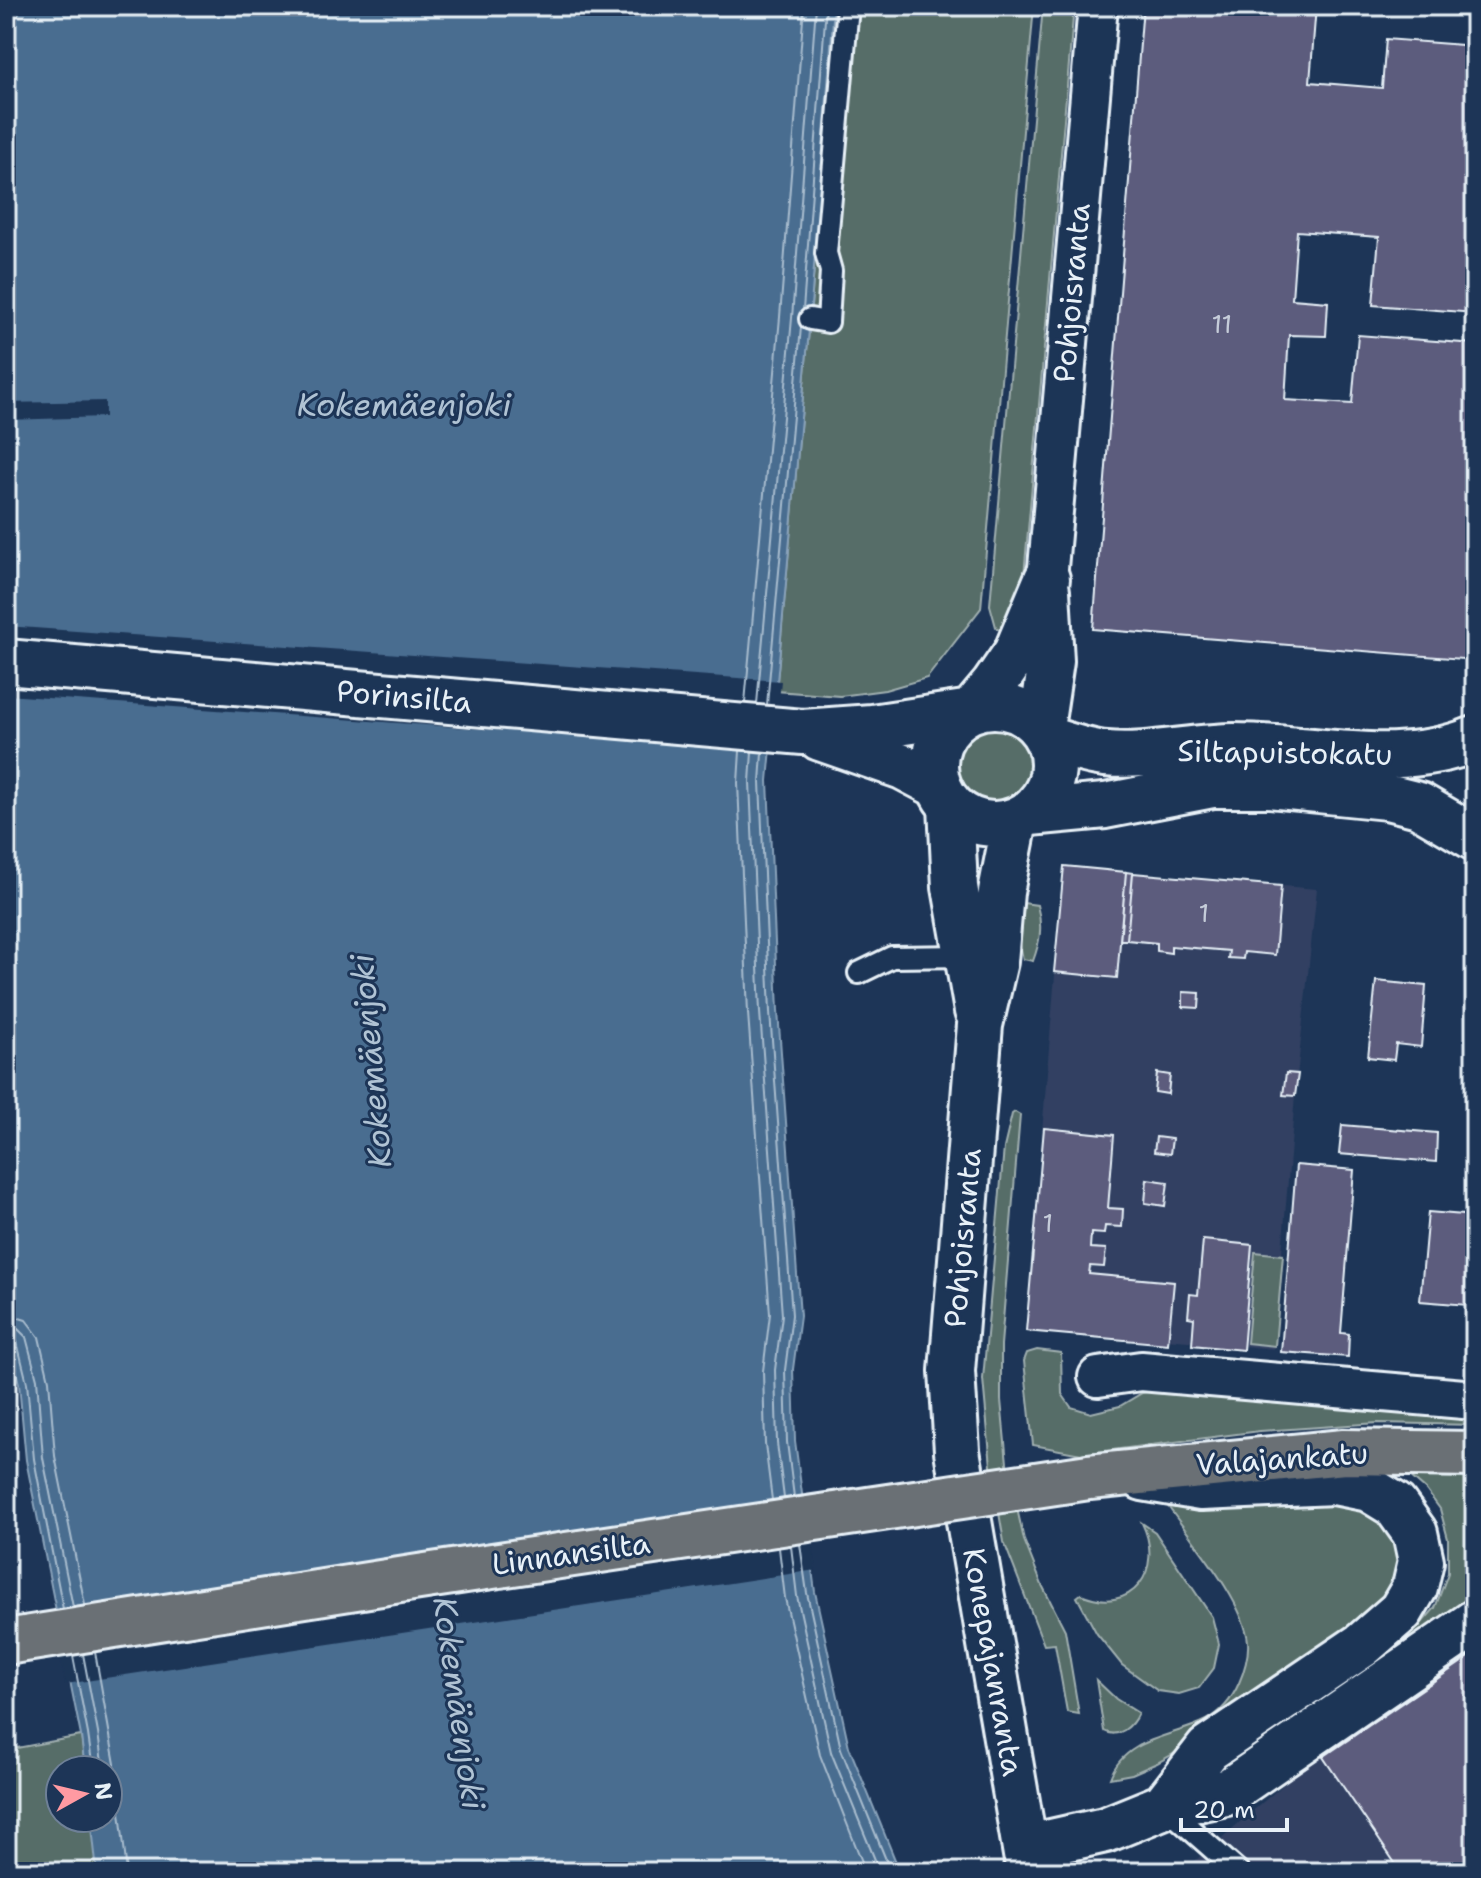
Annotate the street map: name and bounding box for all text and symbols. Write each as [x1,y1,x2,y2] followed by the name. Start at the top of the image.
[1043,201,1100,385] street label: Pohjoisranta
[1212,306,1232,341] house number: 11
[297,383,512,426] water label: Kokemäenjoki
[335,670,474,723] street label: Porinsilta
[1177,730,1393,775] street label: Siltapuistokatu
[1199,895,1209,930] house number: 1
[340,951,401,1170] water label: Kokemäenjoki
[934,1146,991,1330] street label: Pohjoisranta
[1043,1205,1053,1240] house number: 1
[1194,1432,1370,1485] street label: Valajankatu
[489,1522,653,1585] street label: Linnansilta
[953,1545,1034,1780] street label: Konepajanranta
[423,1594,496,1813] water label: Kokemäenjoki
[44,1754,124,1834] north arrow
[88,1781,119,1802] text: N
[1181,1782,1287,1832] scale bar
[1193,1794,1255,1826] text: 20 m

